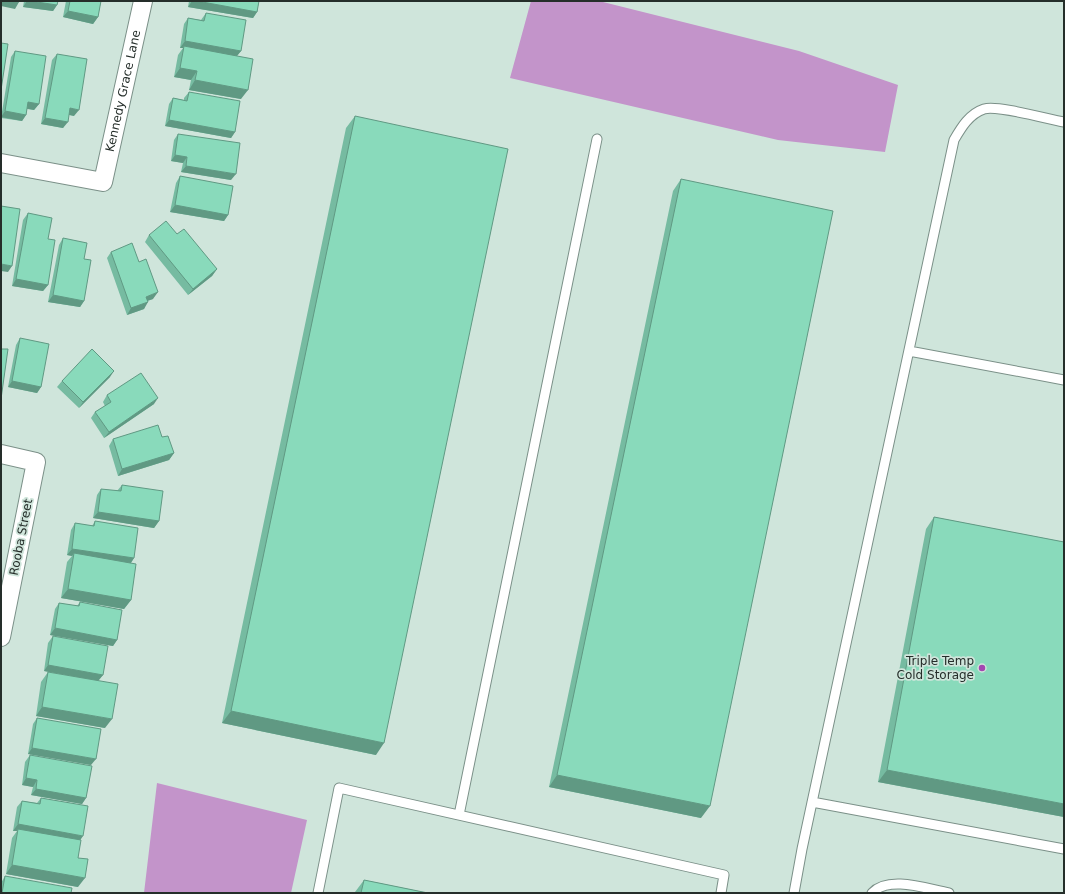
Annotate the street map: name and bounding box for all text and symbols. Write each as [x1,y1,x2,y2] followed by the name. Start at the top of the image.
[103,29,143,153] street label: Kennedy Grace Lane
[7,497,35,576] street label: Rooba Street
[897,654,974,682] place label: Triple Temp Cold Storage
[977,663,987,673] marker: Triple Temp Cold Storage

